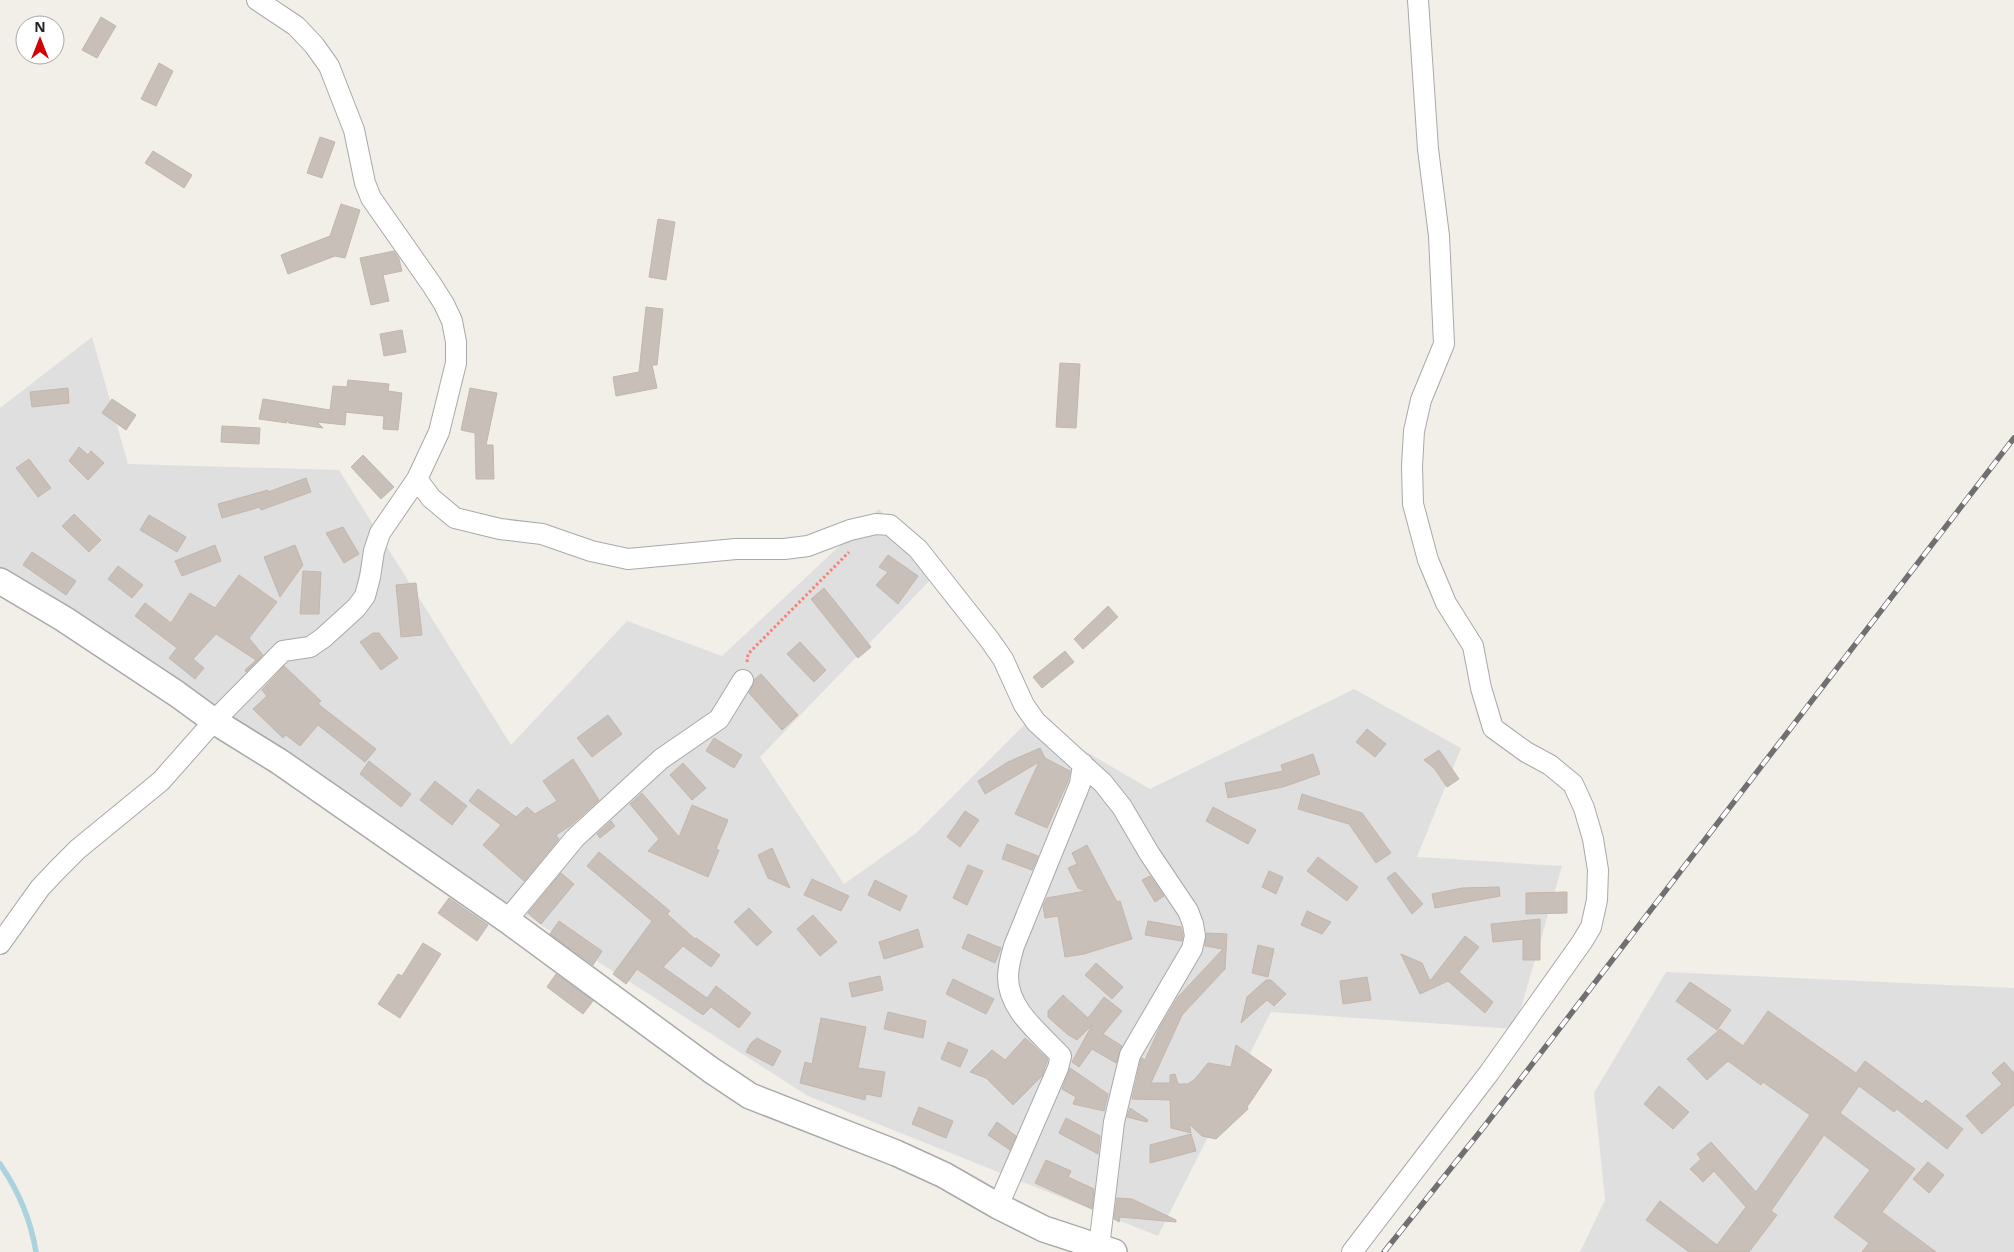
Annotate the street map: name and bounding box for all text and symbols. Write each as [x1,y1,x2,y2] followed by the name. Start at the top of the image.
[15,15,65,65] north arrow
[34,17,46,36] text: N

